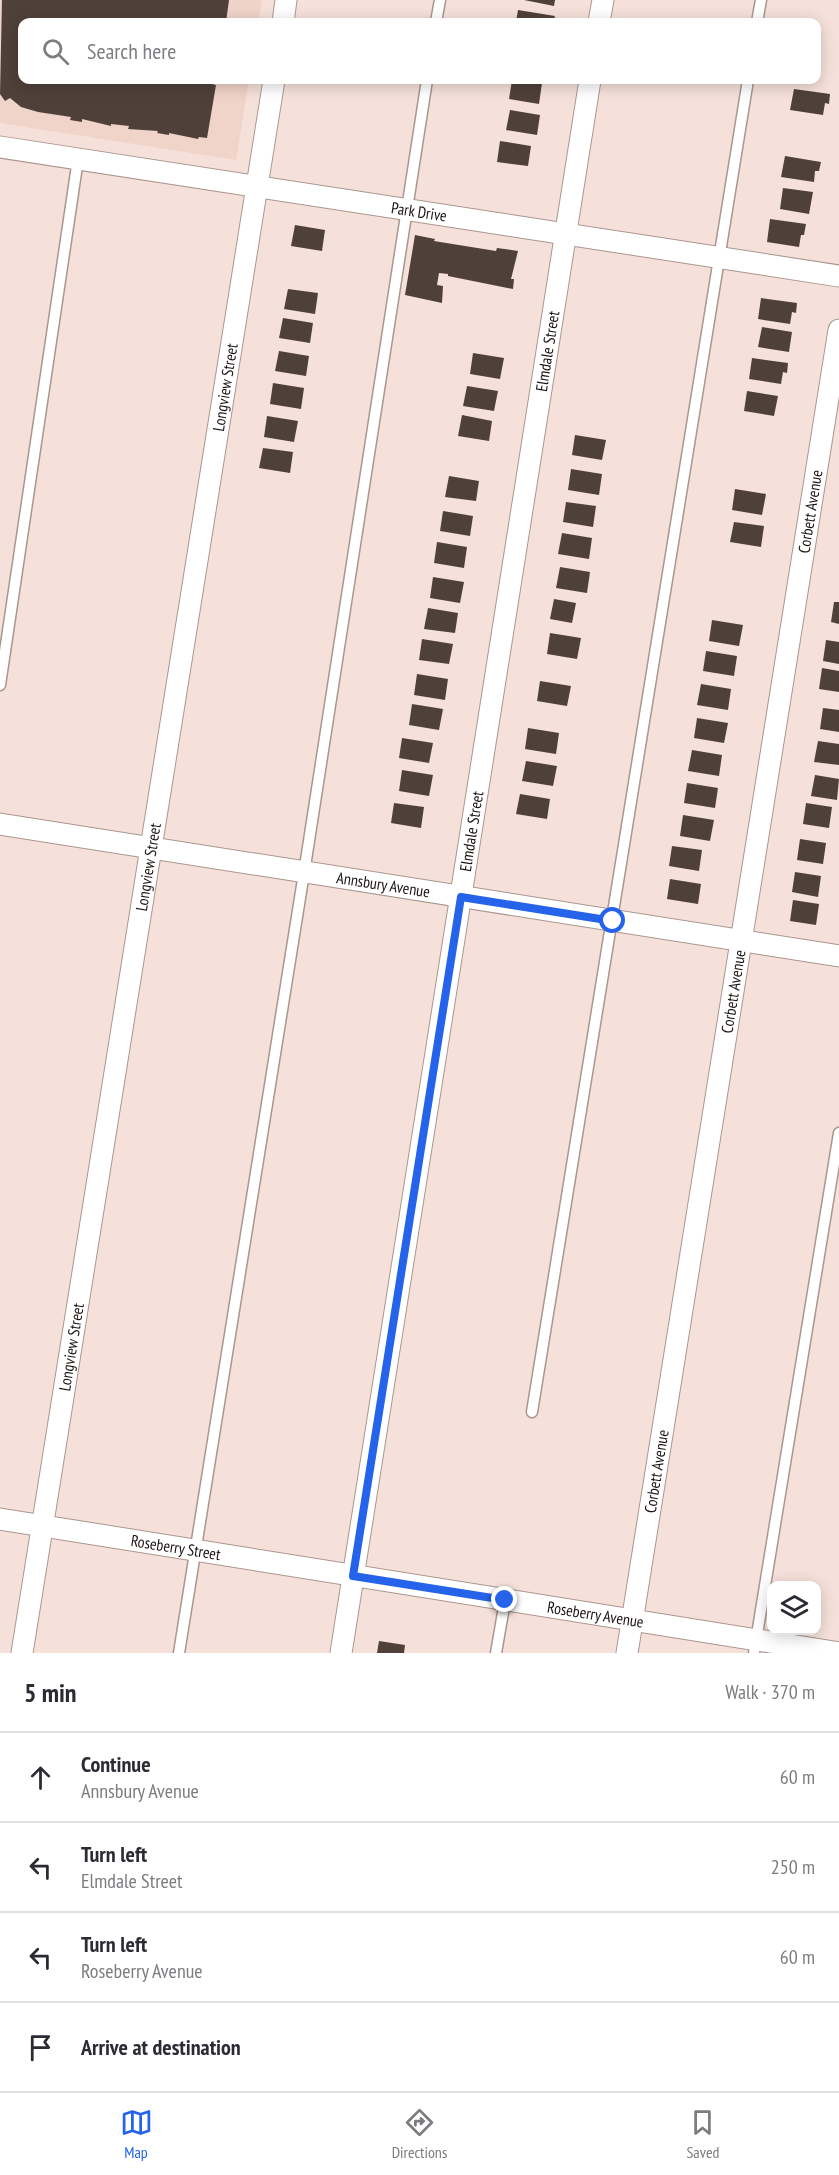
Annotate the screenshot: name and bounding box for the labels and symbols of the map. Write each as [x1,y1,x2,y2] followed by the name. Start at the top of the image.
[390,197,448,226] street label: Park Drive
[531,309,563,393] street label: Elmdale Street
[208,341,242,433] street label: Longview Street
[793,468,826,555] street label: Corbett Avenue
[455,789,487,873] street label: Elmdale Street
[131,821,165,912] street label: Longview Street
[335,867,431,902] street label: Annsbury Avenue
[599,907,625,933] route start
[716,948,750,1035] street label: Corbett Avenue
[54,1301,88,1392] street label: Longview Street
[640,1428,673,1514] street label: Corbett Avenue
[130,1530,223,1564] street label: Roseberry Street
[491,1586,517,1612] route end
[546,1597,645,1632] street label: Roseberry Avenue

